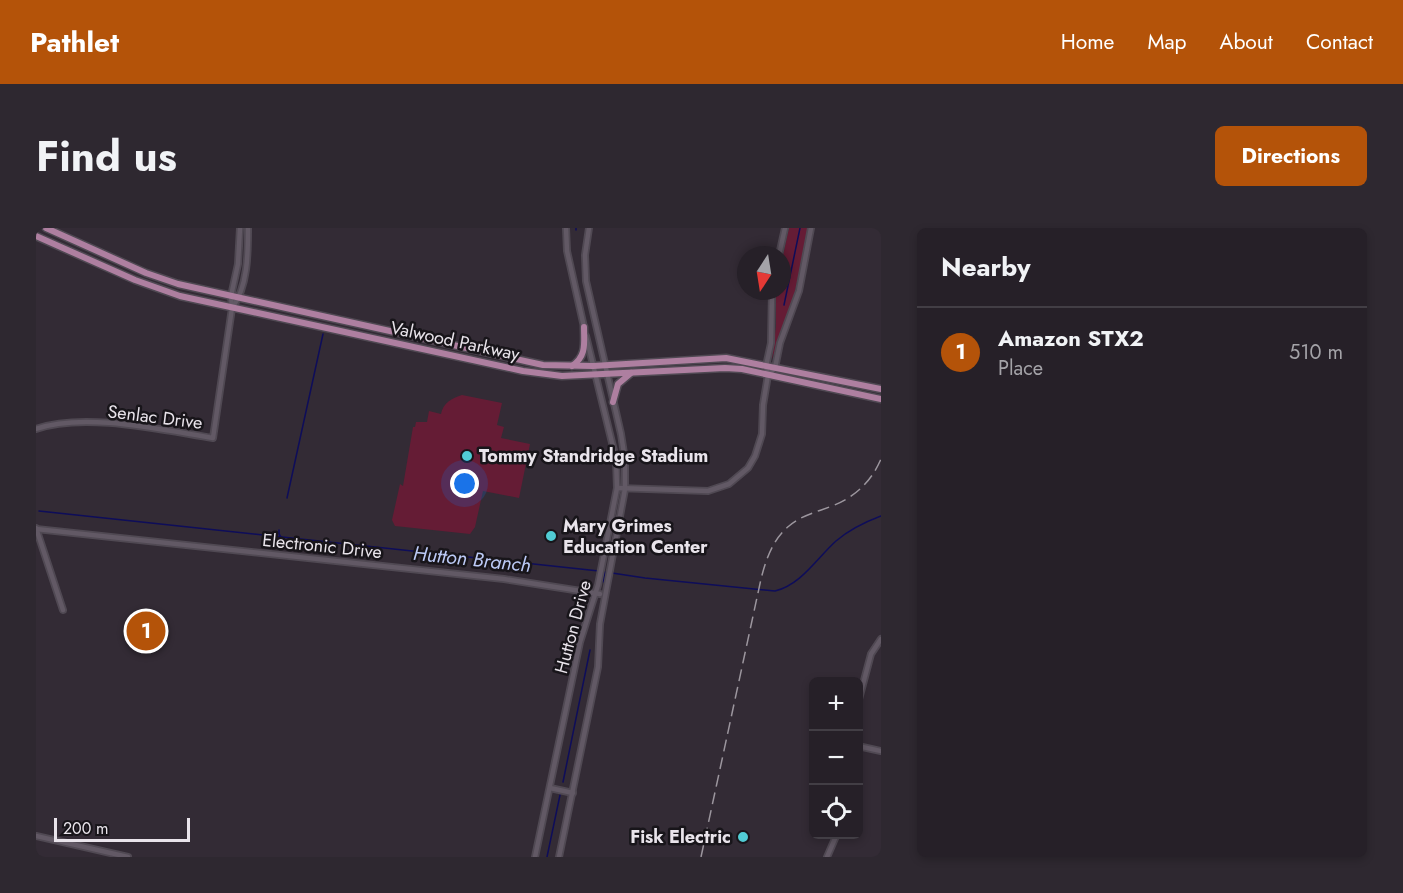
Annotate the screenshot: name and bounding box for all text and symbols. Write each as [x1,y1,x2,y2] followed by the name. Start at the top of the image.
[30,22,119,63] text: Pathlet
[1061,27,1114,57] text: Home
[1147,27,1187,57] text: Map
[1220,27,1273,57] text: About
[1306,27,1373,57] text: Contact
[36,126,177,187] text: Find us
[1215,126,1367,186] button: Directions
[737,246,791,300] north arrow
[941,248,1030,286] text: Nearby
[388,315,522,367] street label: Valwood Parkway
[998,322,1144,354] text: Amazon STX2
[955,338,966,367] text: 1
[1289,338,1343,367] text: 510 m
[998,354,1043,383] text: Place
[106,398,204,436] street label: Senlac Drive
[479,443,708,469] place label: Tommy Standridge Stadium
[460,449,474,463] marker: Tommy Standridge Stadium
[450,469,479,498] your location
[563,513,708,560] place label: Mary Grimes Education Center
[261,527,383,565] street label: Electronic Drive
[544,529,558,543] marker: Mary Grimes Education Center
[412,539,532,580] water label: Hutton Branch
[548,577,598,677] street label: Hutton Drive
[126,608,166,654] pin: 1
[809,677,863,839] map controls
[809,677,863,731] button: +
[809,731,863,785] button: −
[809,785,863,839] button: locate
[54,815,190,842] scale bar
[63,817,109,840] text: 200 m
[630,824,731,850] place label: Fisk Electric
[736,830,750,844] marker: Fisk Electric

